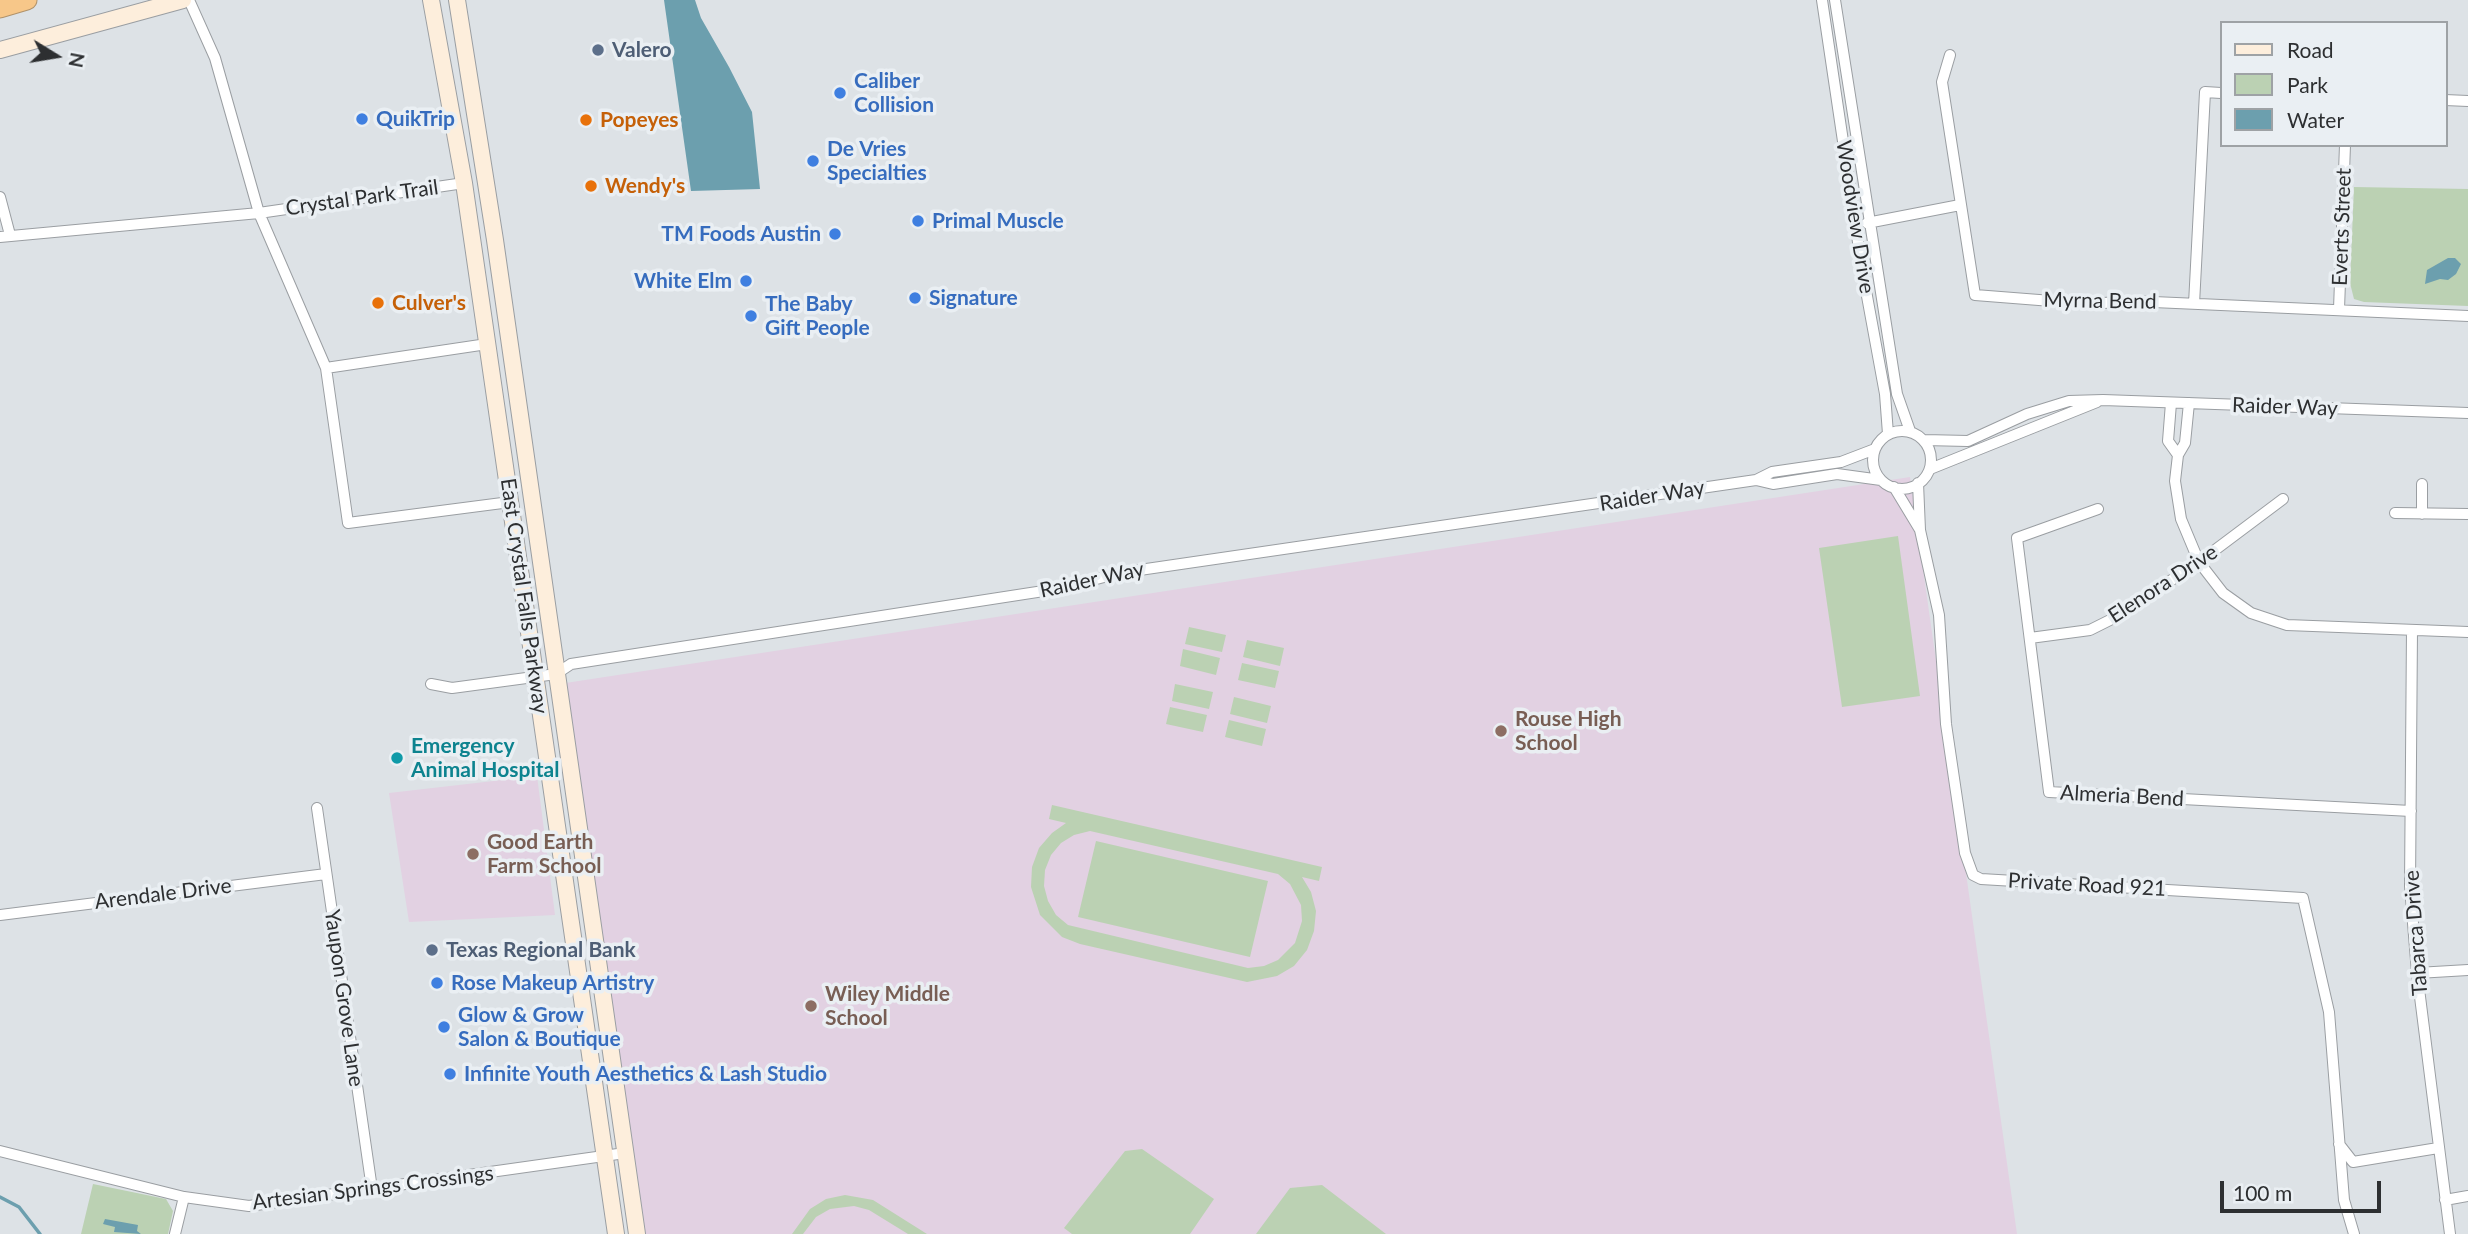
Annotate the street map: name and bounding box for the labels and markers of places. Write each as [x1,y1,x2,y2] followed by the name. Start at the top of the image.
[612,37,672,63] place label: Valero
[590,42,606,58] marker: Valero
[854,68,934,118] place label: Caliber Collision
[832,85,848,101] marker: Caliber Collision
[376,106,455,132] place label: QuikTrip
[600,107,679,133] place label: Popeyes
[354,111,370,127] marker: QuikTrip
[578,112,594,128] marker: Popeyes
[827,136,927,186] place label: De Vries Specialties
[805,153,821,169] marker: De Vries Specialties
[605,173,685,199] place label: Wendy's
[583,178,599,194] marker: Wendy's
[932,208,1064,234] place label: Primal Muscle
[910,213,926,229] marker: Primal Muscle
[661,221,821,247] place label: TM Foods Austin
[827,226,843,242] marker: TM Foods Austin
[634,268,732,294] place label: White Elm
[738,273,754,289] marker: White Elm
[929,285,1018,311] place label: Signature
[392,290,466,316] place label: Culver's
[907,290,923,306] marker: Signature
[765,291,870,341] place label: The Baby Gift People
[370,295,386,311] marker: Culver's
[743,308,759,324] marker: The Baby Gift People
[1515,706,1622,756] place label: Rouse High School
[1493,723,1509,739] marker: Rouse High School
[411,733,559,783] place label: Emergency Animal Hospital
[389,750,405,766] marker: Emergency Animal Hospital
[487,829,601,879] place label: Good Earth Farm School
[465,846,481,862] marker: Good Earth Farm School
[446,937,636,963] place label: Texas Regional Bank
[424,942,440,958] marker: Texas Regional Bank
[451,970,654,996] place label: Rose Makeup Artistry
[429,975,445,991] marker: Rose Makeup Artistry
[825,981,950,1031] place label: Wiley Middle School
[803,998,819,1014] marker: Wiley Middle School
[458,1002,621,1052] place label: Glow & Grow Salon & Boutique
[436,1019,452,1035] marker: Glow & Grow Salon & Boutique
[464,1061,827,1087] place label: Infinite Youth Aesthetics & Lash Studio
[442,1066,458,1082] marker: Infinite Youth Aesthetics & Lash Studio

